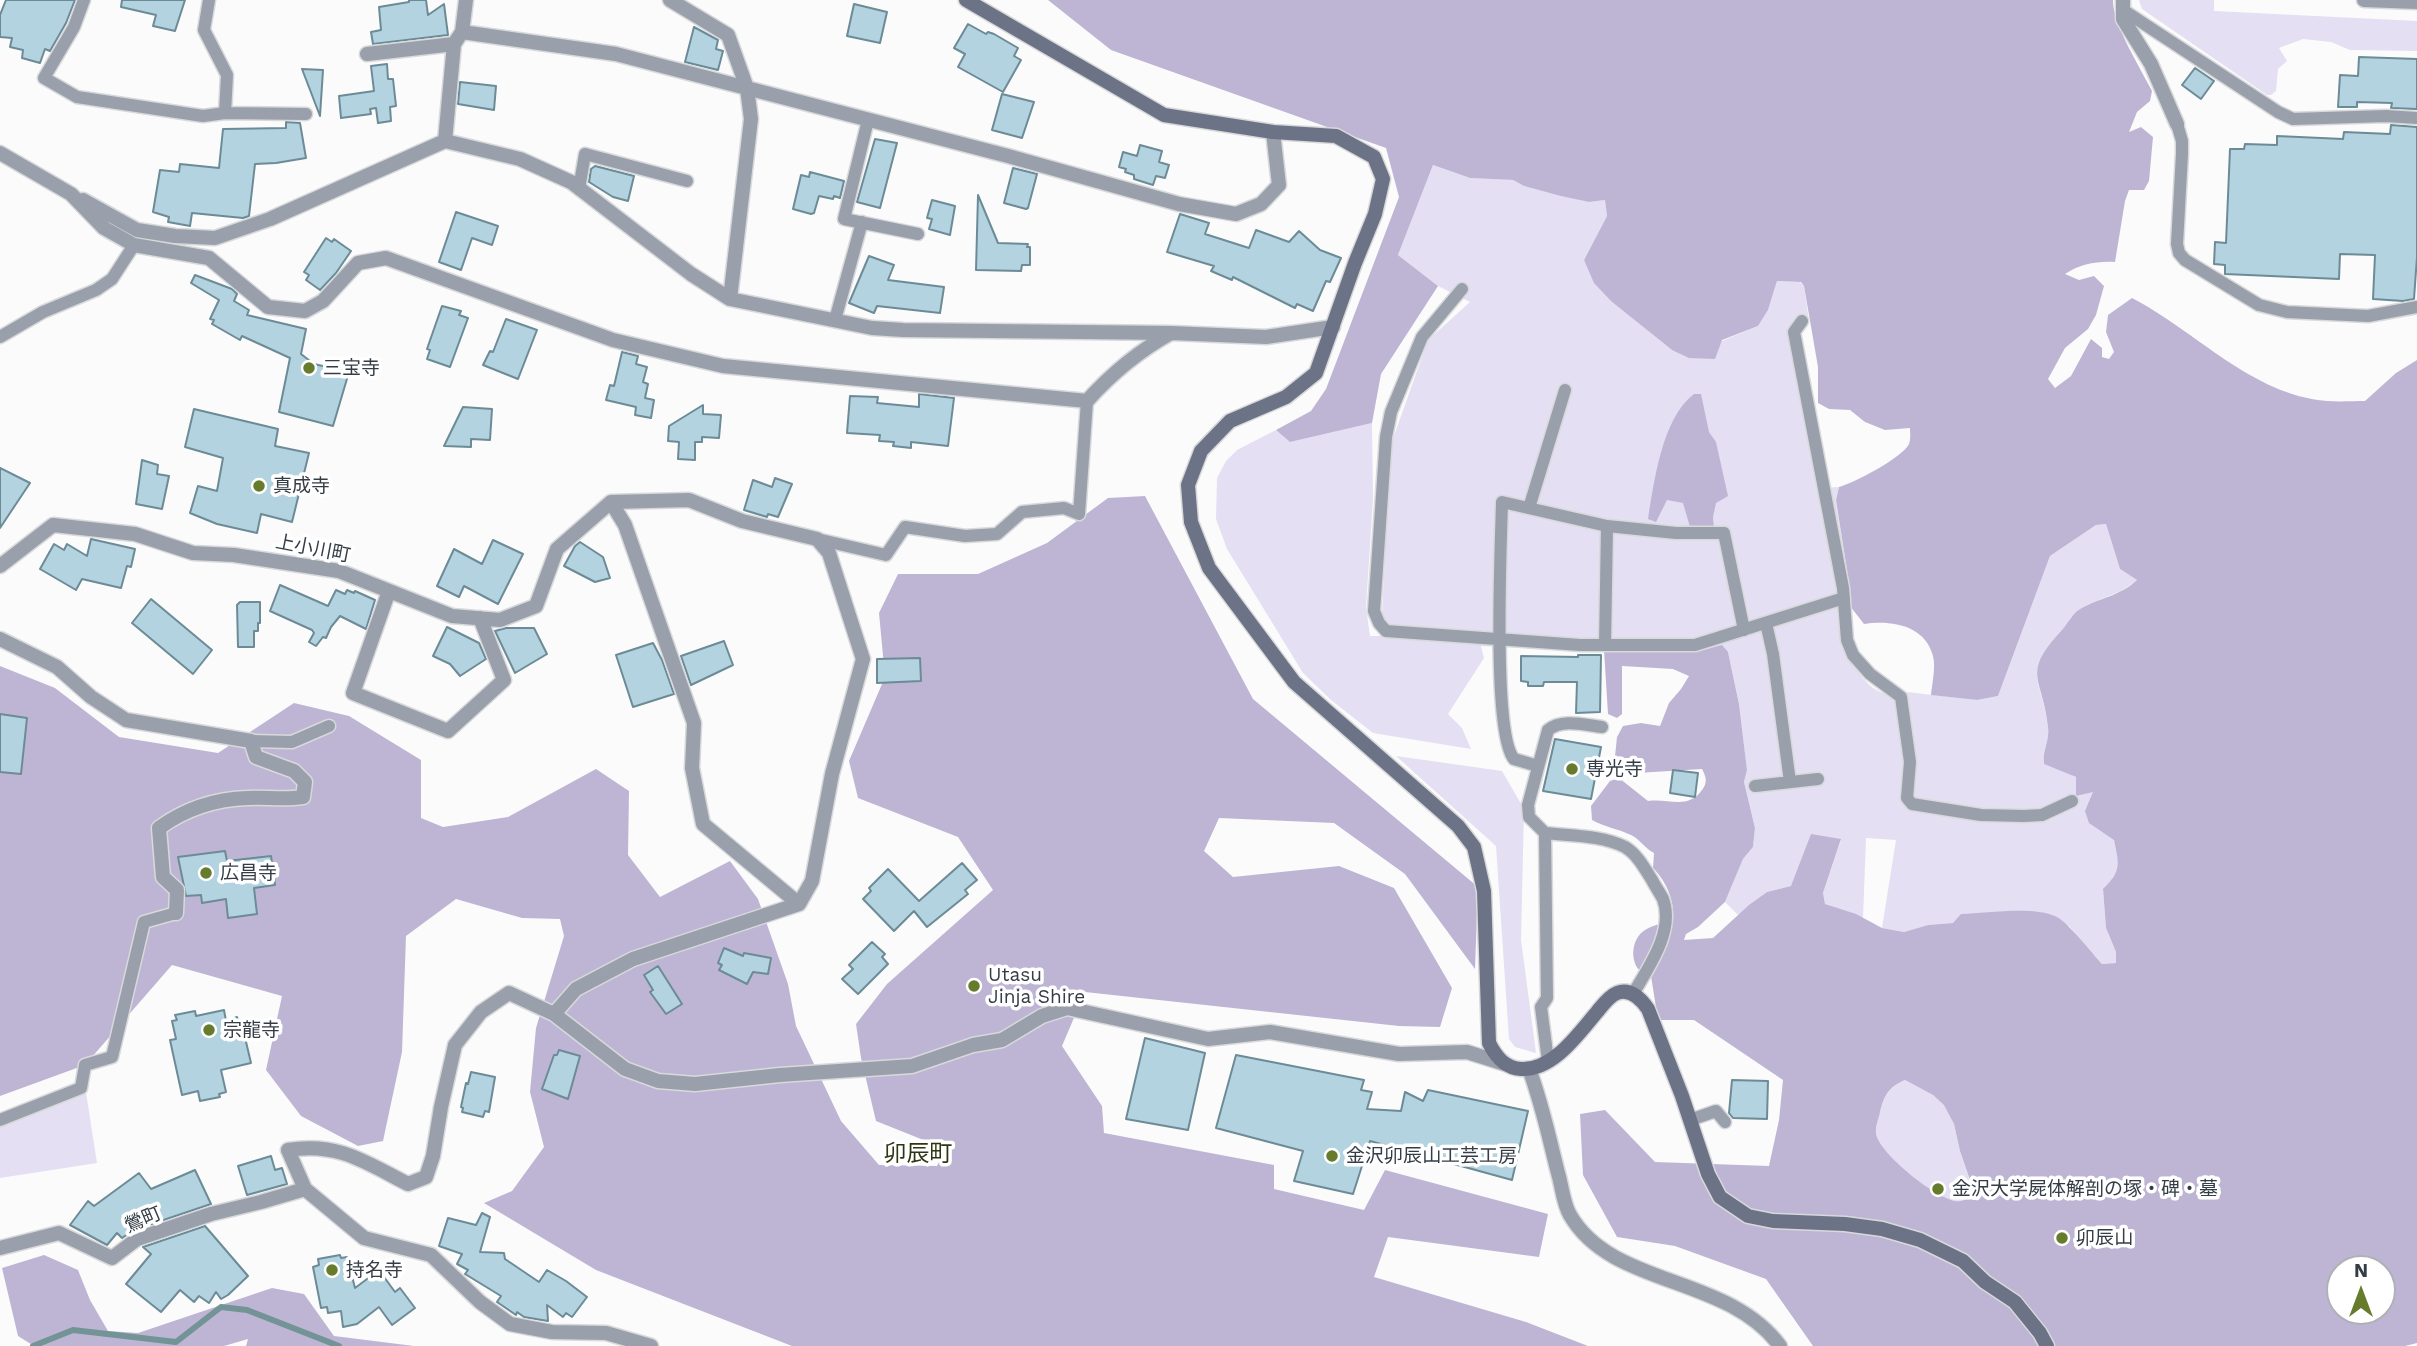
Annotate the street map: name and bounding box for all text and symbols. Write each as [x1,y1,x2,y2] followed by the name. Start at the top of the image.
[323,357,380,379] place label: 三宝寺
[301,360,317,376] marker: 三宝寺
[273,475,330,497] place label: 真成寺
[251,478,267,494] marker: 真成寺
[274,531,352,567] street label: 上小川町
[1586,758,1643,780] place label: 専光寺
[1564,761,1580,777] marker: 専光寺
[220,862,277,884] place label: 広昌寺
[198,865,214,881] marker: 広昌寺
[988,964,1085,1008] place label: Utasu Jinja Shire
[966,978,982,994] marker: Utasu Jinja Shire
[223,1019,280,1041] place label: 宗龍寺
[201,1022,217,1038] marker: 宗龍寺
[884,1140,952,1168] district label: 卯辰町
[1346,1145,1517,1167] place label: 金沢卯辰山工芸工房
[1324,1148,1340,1164] marker: 金沢卯辰山工芸工房
[1952,1178,2218,1200] place label: 金沢大学屍体解剖の塚・碑・墓
[1930,1181,1946,1197] marker: 金沢大学屍体解剖の塚・碑・墓
[121,1202,165,1238] street label: 鶯町
[2076,1227,2133,1249] place label: 卯辰山
[2054,1230,2070,1246] marker: 卯辰山
[2326,1255,2396,1325] north arrow
[346,1259,403,1281] place label: 持名寺
[2354,1259,2368,1282] text: N
[324,1262,340,1278] marker: 持名寺

